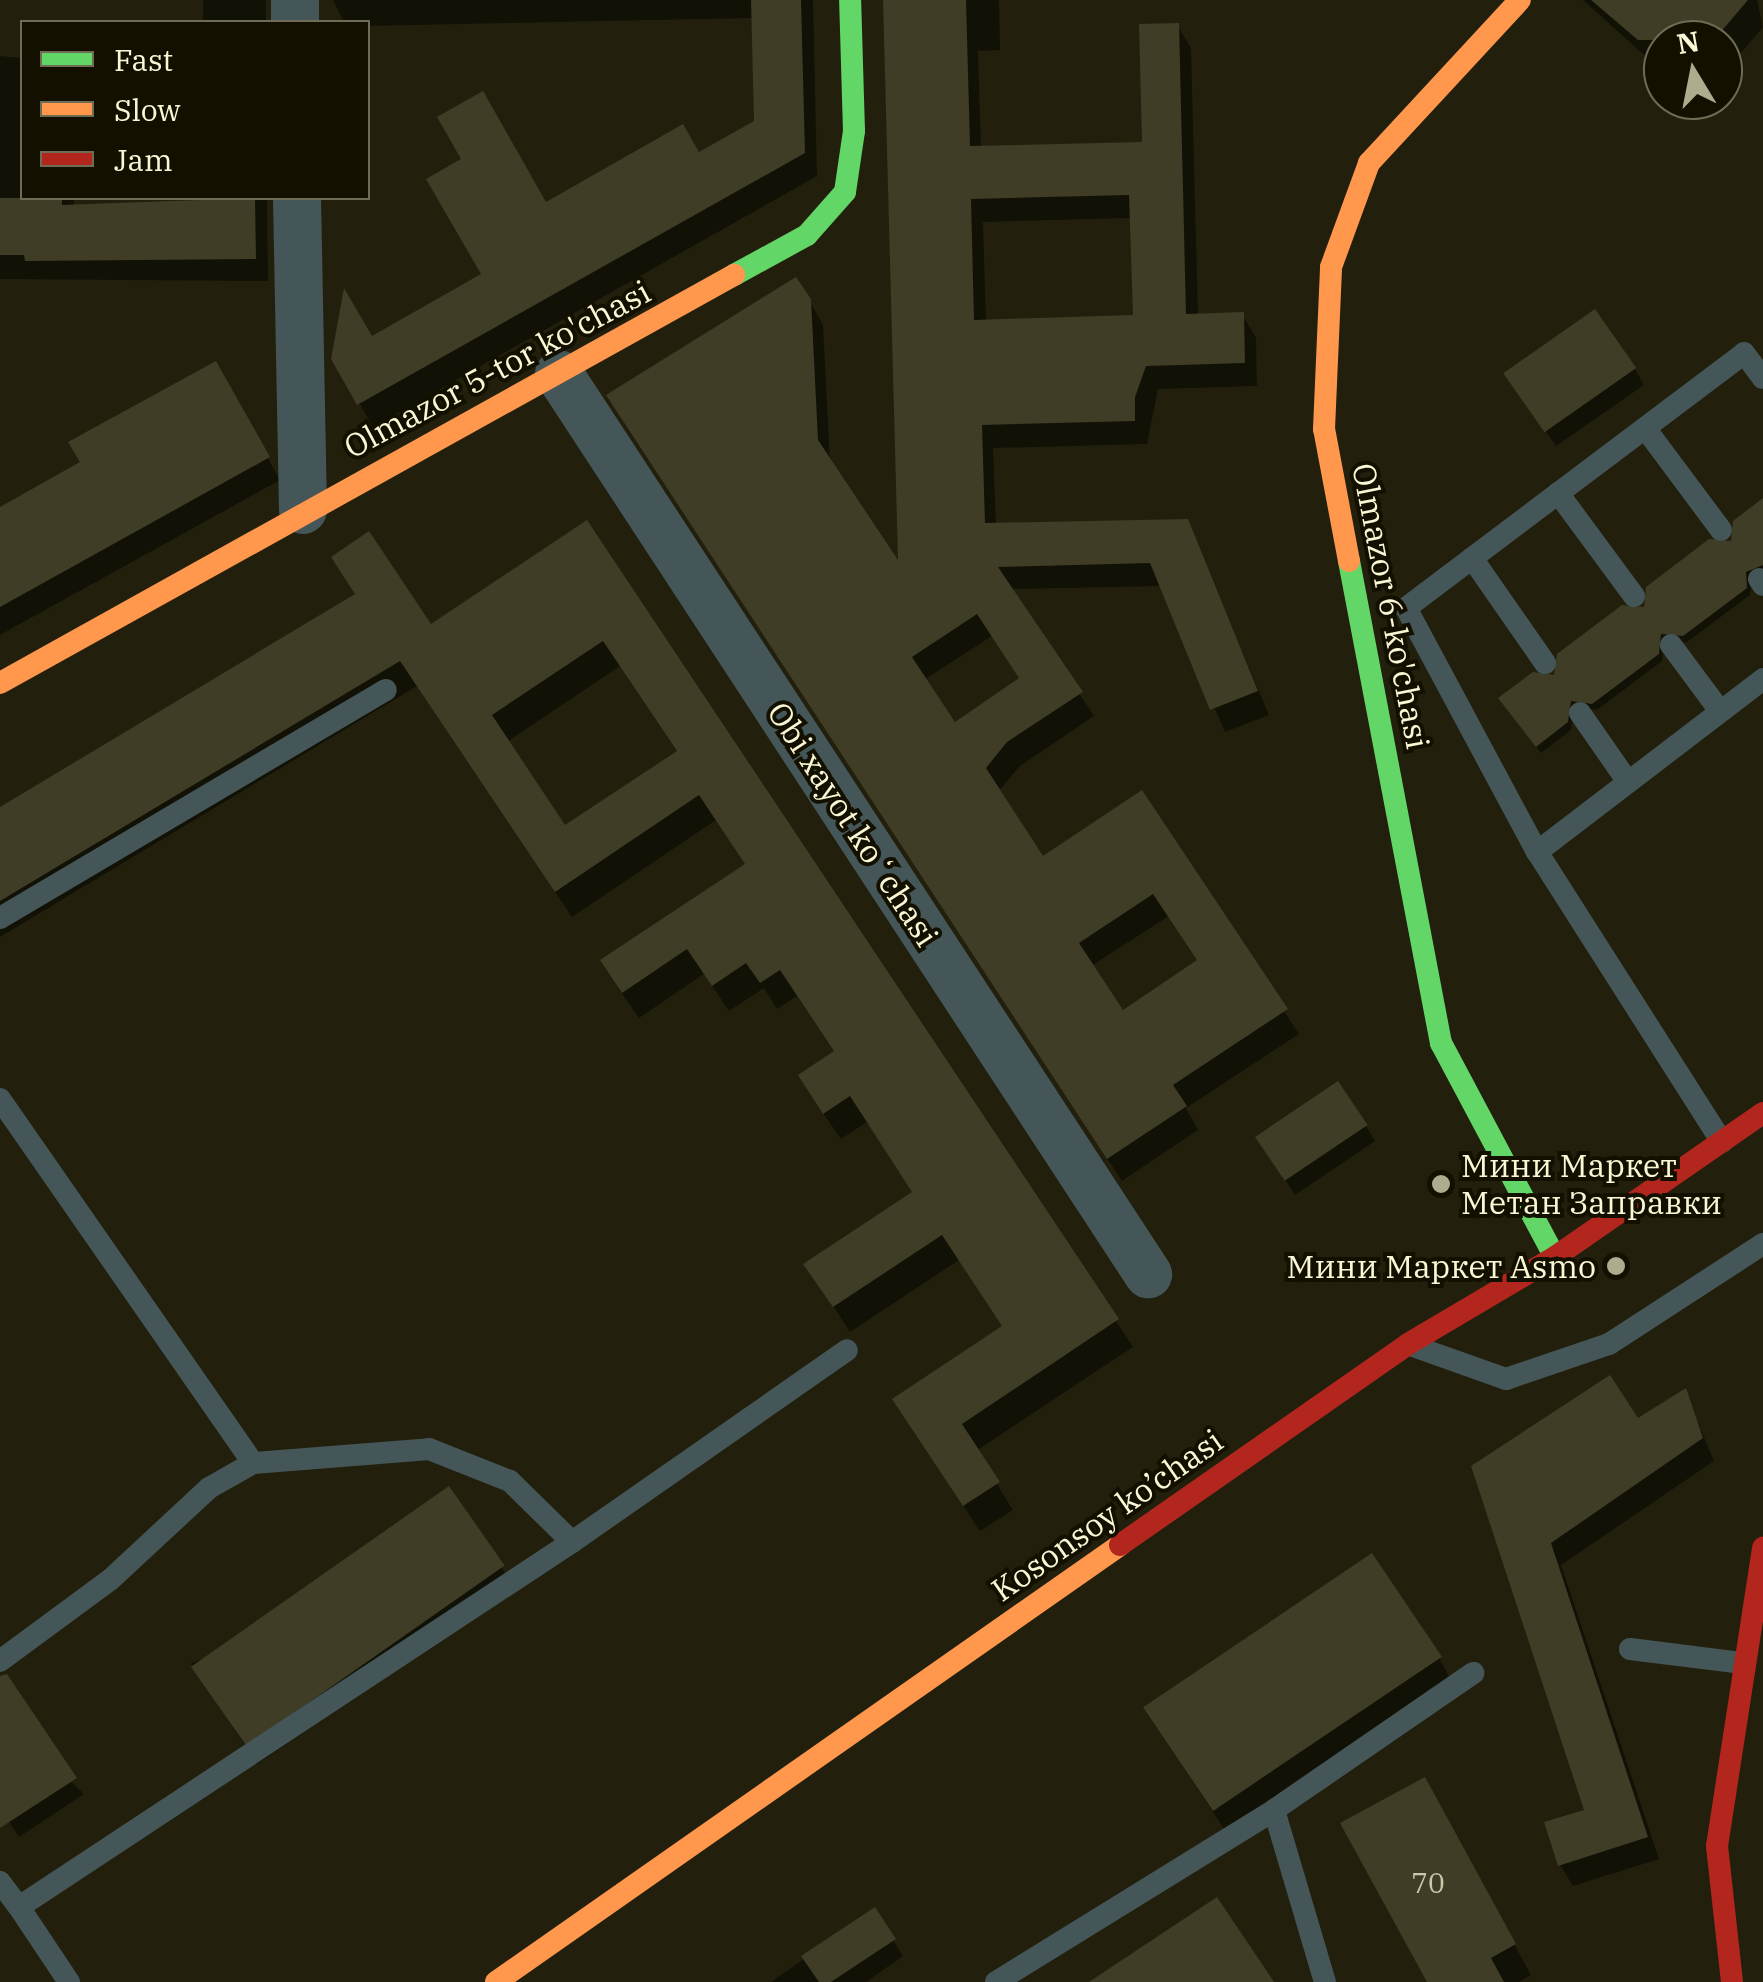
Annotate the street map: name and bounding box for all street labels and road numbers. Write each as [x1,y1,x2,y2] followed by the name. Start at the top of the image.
[337,272,657,466] street label: Olmazor 5-tor ko'chasi
[1344,460,1438,752] street label: Olmazor 6-ko'chasi
[760,695,946,953] street label: Obi xayot koʻchasi
[984,1421,1230,1609] street label: Kosonsoy ko’chasi

